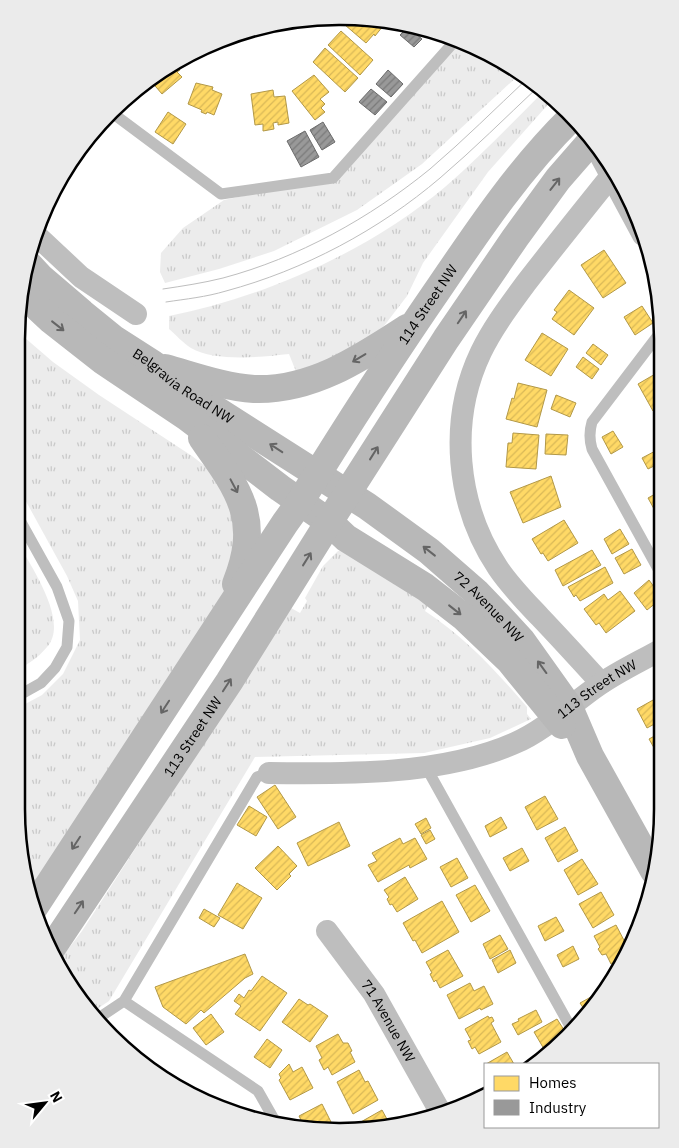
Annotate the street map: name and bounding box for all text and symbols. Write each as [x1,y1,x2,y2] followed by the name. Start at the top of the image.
[550,177,560,191] one-way arrow
[394,261,462,348] street label: 114 Street NW
[457,310,467,324] one-way arrow
[52,320,65,331] one-way arrow
[129,344,237,428] street label: Belgravia Road NW
[352,354,366,364] one-way arrow
[269,443,283,454] one-way arrow
[369,447,379,461] one-way arrow
[230,478,239,493] one-way arrow
[423,545,436,556] one-way arrow
[302,552,312,566] one-way arrow
[450,567,528,646] street label: 72 Avenue NW
[448,605,461,616] one-way arrow
[553,655,640,723] street label: 113 Street NW
[536,661,547,674] one-way arrow
[223,678,233,692] one-way arrow
[160,693,226,780] street label: 113 Street NW
[160,700,171,714] one-way arrow
[71,836,81,850] one-way arrow
[75,901,85,915] one-way arrow
[357,976,420,1066] street label: 71 Avenue NW
[484,1063,659,1128] legend
[529,1073,577,1092] text: Homes
[20,1078,70,1128] north arrow
[46,1088,67,1105] text: N
[529,1098,587,1117] text: Industry

